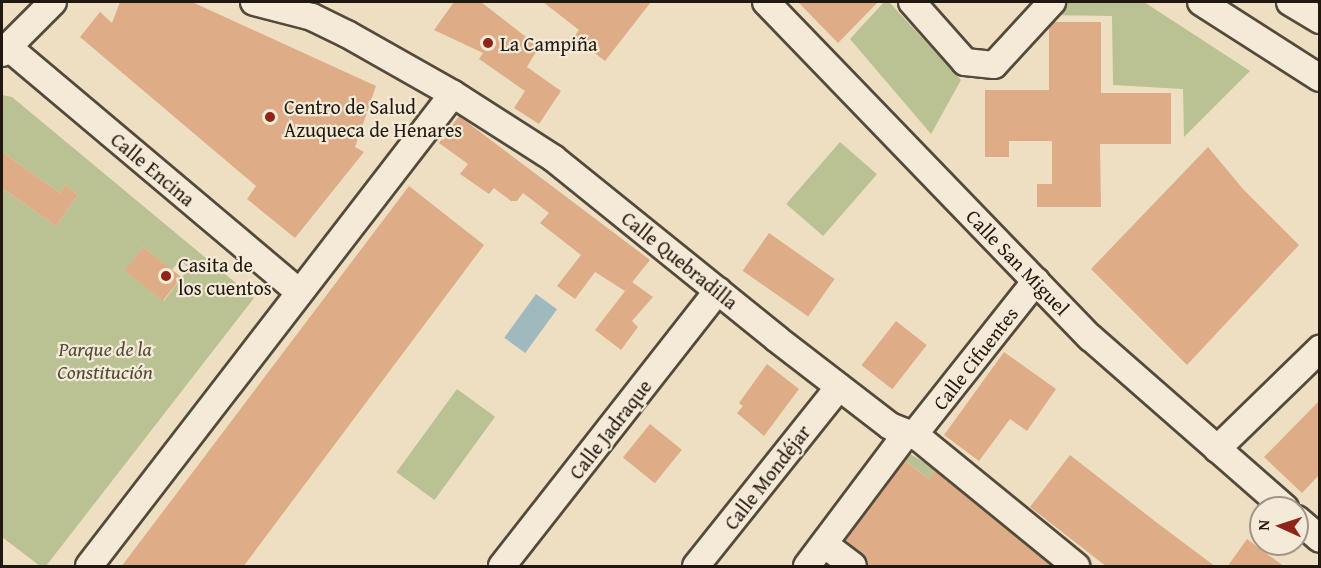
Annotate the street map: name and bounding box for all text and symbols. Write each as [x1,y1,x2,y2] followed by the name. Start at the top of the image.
[500,31,597,55] place label: La Campiña
[481,36,495,50] marker: La Campiña
[284,94,462,141] place label: Centro de Salud Azuqueca de Henares
[261,108,279,126] marker: Centro de Salud Azuqueca de Henares
[106,127,200,211] street label: Calle Encina
[961,204,1075,320] street label: Calle San Miguel
[617,206,743,314] street label: Calle Quebradilla
[178,252,272,299] place label: Casita de los cuentos
[159,269,173,283] marker: Casita de los cuentos
[927,302,1023,414] street label: Calle Cifuentes
[57,336,153,383] park label: Parque de la Constitución
[564,374,656,484] street label: Calle Jadraque
[719,420,815,534] street label: Calle Mondéjar
[1249,496,1309,556] north arrow
[1251,519,1275,531] text: N

